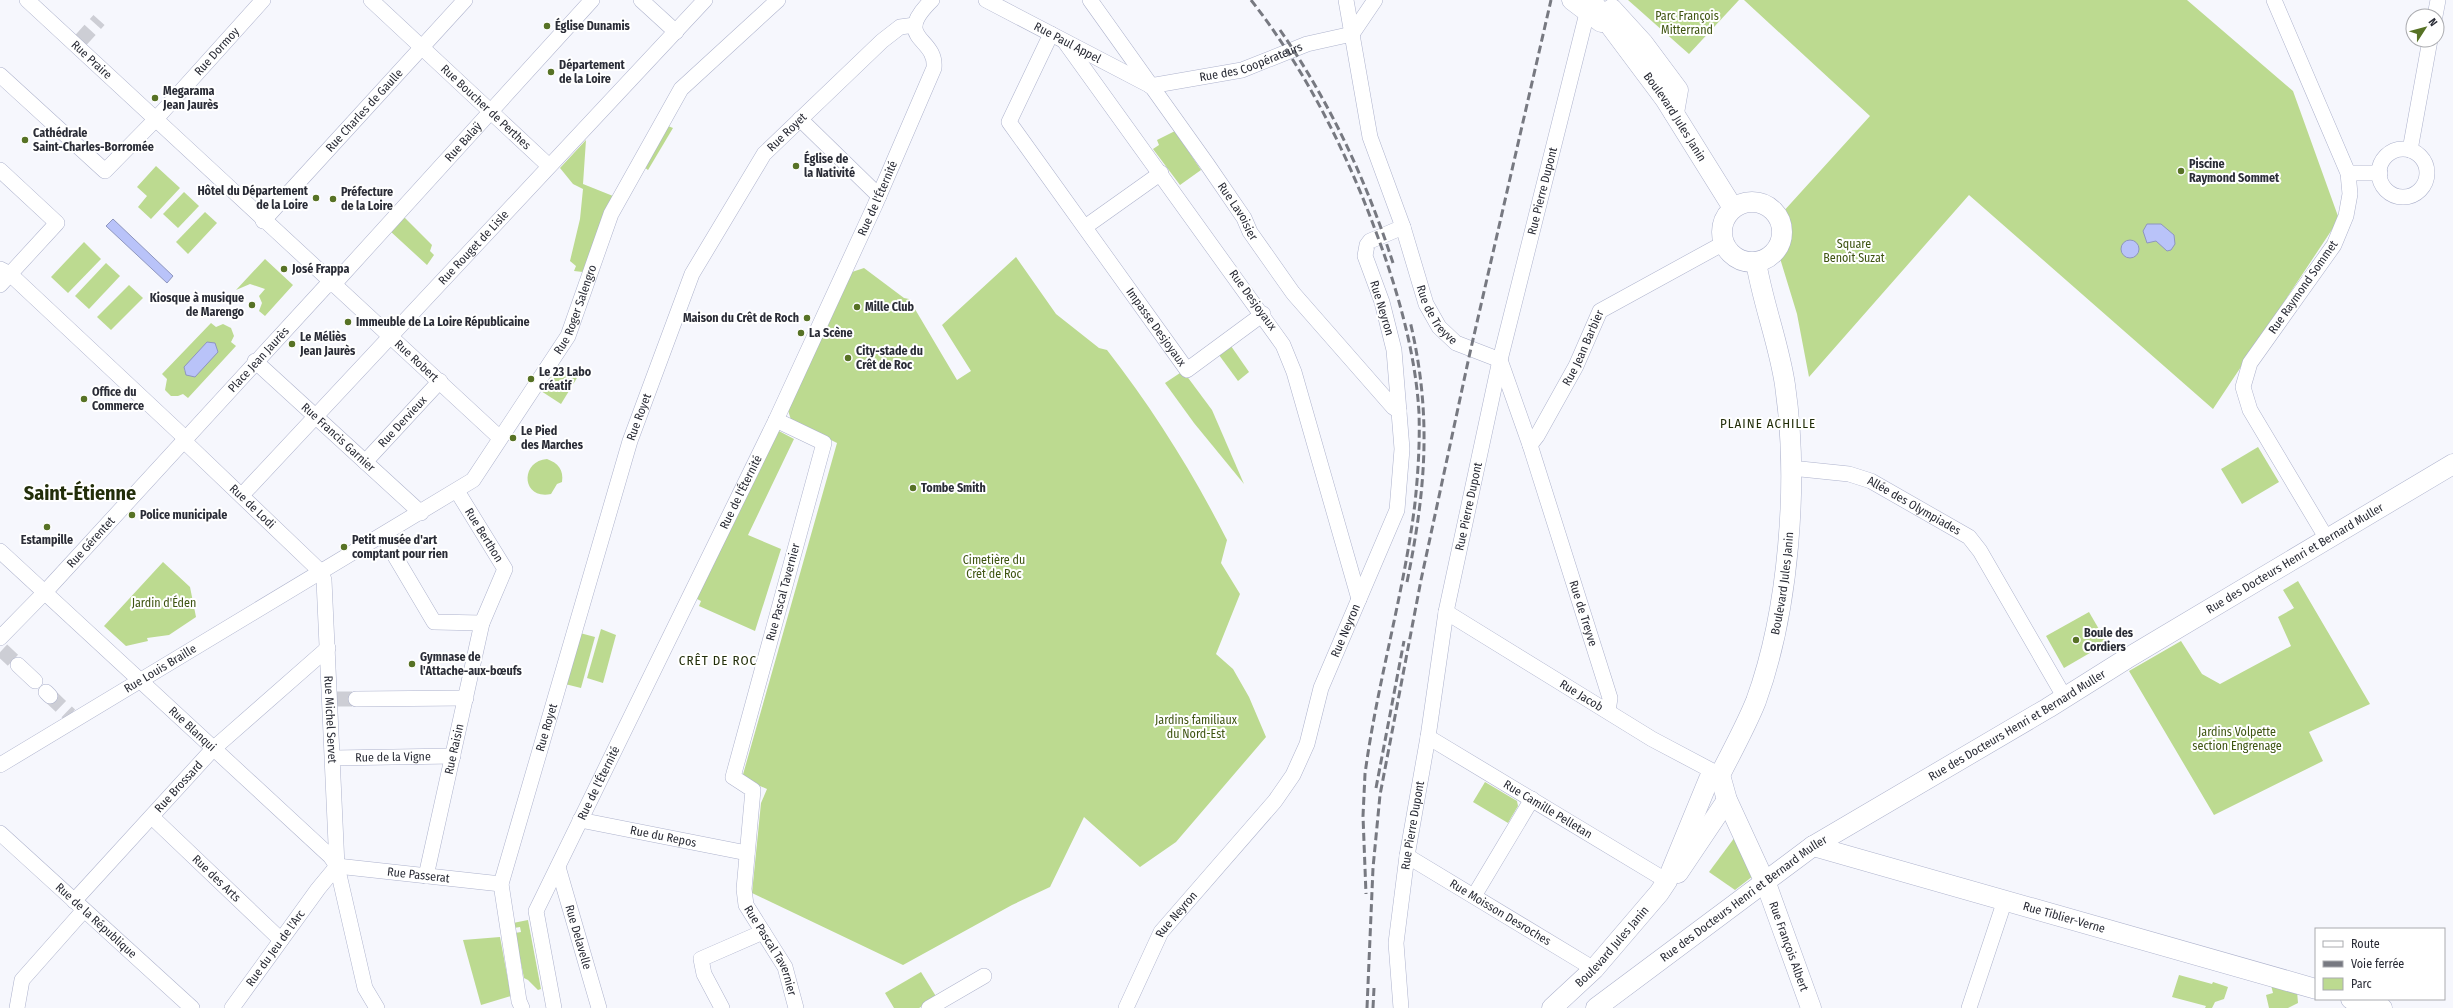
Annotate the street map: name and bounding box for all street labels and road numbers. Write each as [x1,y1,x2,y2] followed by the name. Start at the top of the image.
[1032,19,1103,66] street label: Rue Paul Appel
[191,24,242,78] street label: Rue Dormoy
[68,38,115,82] street label: Rue Praire
[1198,40,1304,84] street label: Rue des Coopérateurs
[438,62,534,152] street label: Rue Boucher de Perthes
[323,66,406,155] street label: Rue Charles de Gaulle
[1641,70,1709,164] street label: Boulevard Jules Janin
[764,110,810,154] street label: Rue Royet
[442,119,485,164] street label: Rue Balaÿ
[1525,146,1560,236] street label: Rue Pierre Dupont
[855,159,900,238] street label: Rue de l'Éternité
[1215,180,1261,244] street label: Rue Lavoisier
[436,207,512,287] street label: Rue Rouget de Lisle
[2266,238,2341,336] street label: Rue Raymond Sommet
[551,263,600,357] street label: Rue Roger Salengro
[1226,267,1280,334] street label: Rue Desjoyaux
[1367,279,1397,337] street label: Rue Neyron
[1414,283,1460,348] street label: Rue de Treyve
[1123,285,1190,370] street label: Impasse Desjoyaux
[1559,307,1607,388] street label: Rue Jean Barbier
[225,324,292,395] street label: Place Jean Jaurès
[392,337,441,385] street label: Rue Robert
[624,391,654,443] street label: Rue Royet
[375,393,430,450] street label: Rue Dervieux
[299,400,379,475] street label: Rue Francis Garnier
[717,453,765,531] street label: Rue de l'Éternité
[1452,461,1485,552] street label: Rue Pierre Dupont
[1866,473,1963,538] street label: Allée des Olympiades
[227,481,278,531] street label: Rue de Lodi
[2204,500,2387,617] street label: Rue des Docteurs Henri et Bernard Muller
[462,505,506,565] street label: Rue Berthon
[64,514,118,571] street label: Rue Gérentet
[1768,531,1796,636] street label: Boulevard Jules Janin
[763,541,803,642] street label: Rue Pascal Tavernier
[1566,579,1600,648] street label: Rue de Treyve
[1328,602,1363,659] street label: Rue Neyron
[122,641,199,696] street label: Rue Louis Braille
[1926,666,2109,784] street label: Rue des Docteurs Henri et Bernard Muller
[321,675,339,764] street label: Rue Michel Servet
[1557,677,1606,714] street label: Rue Jacob
[533,702,560,753] street label: Rue Royet
[166,704,219,754] street label: Rue Blanqui
[442,722,466,776] street label: Rue Raisin
[575,744,623,822] street label: Rue de l'Éternité
[355,749,431,765] street label: Rue de la Vigne
[152,758,206,815] street label: Rue Brossard
[1501,777,1595,841] street label: Rue Camille Pelletan
[1398,780,1427,871] street label: Rue Pierre Dupont
[629,823,698,850] street label: Rue du Repos
[1658,832,1830,965] street label: Rue des Docteurs Henri et Bernard Muller
[189,852,243,905] street label: Rue des Arts
[387,865,451,885] street label: Rue Passerat
[1447,876,1553,948] street label: Rue Moisson Desroches
[53,880,140,961] street label: Rue de la République
[1153,888,1200,939] street label: Rue Neyron
[2021,899,2107,936] street label: Rue Tiblier-Verne
[1766,900,1811,993] street label: Rue François Albert
[562,903,594,971] street label: Rue Delavelle
[741,903,800,998] street label: Rue Pascal Tavernier
[1572,903,1652,990] street label: Boulevard Jules Janin
[243,907,308,989] street label: Rue du Jeu de l'Arc

